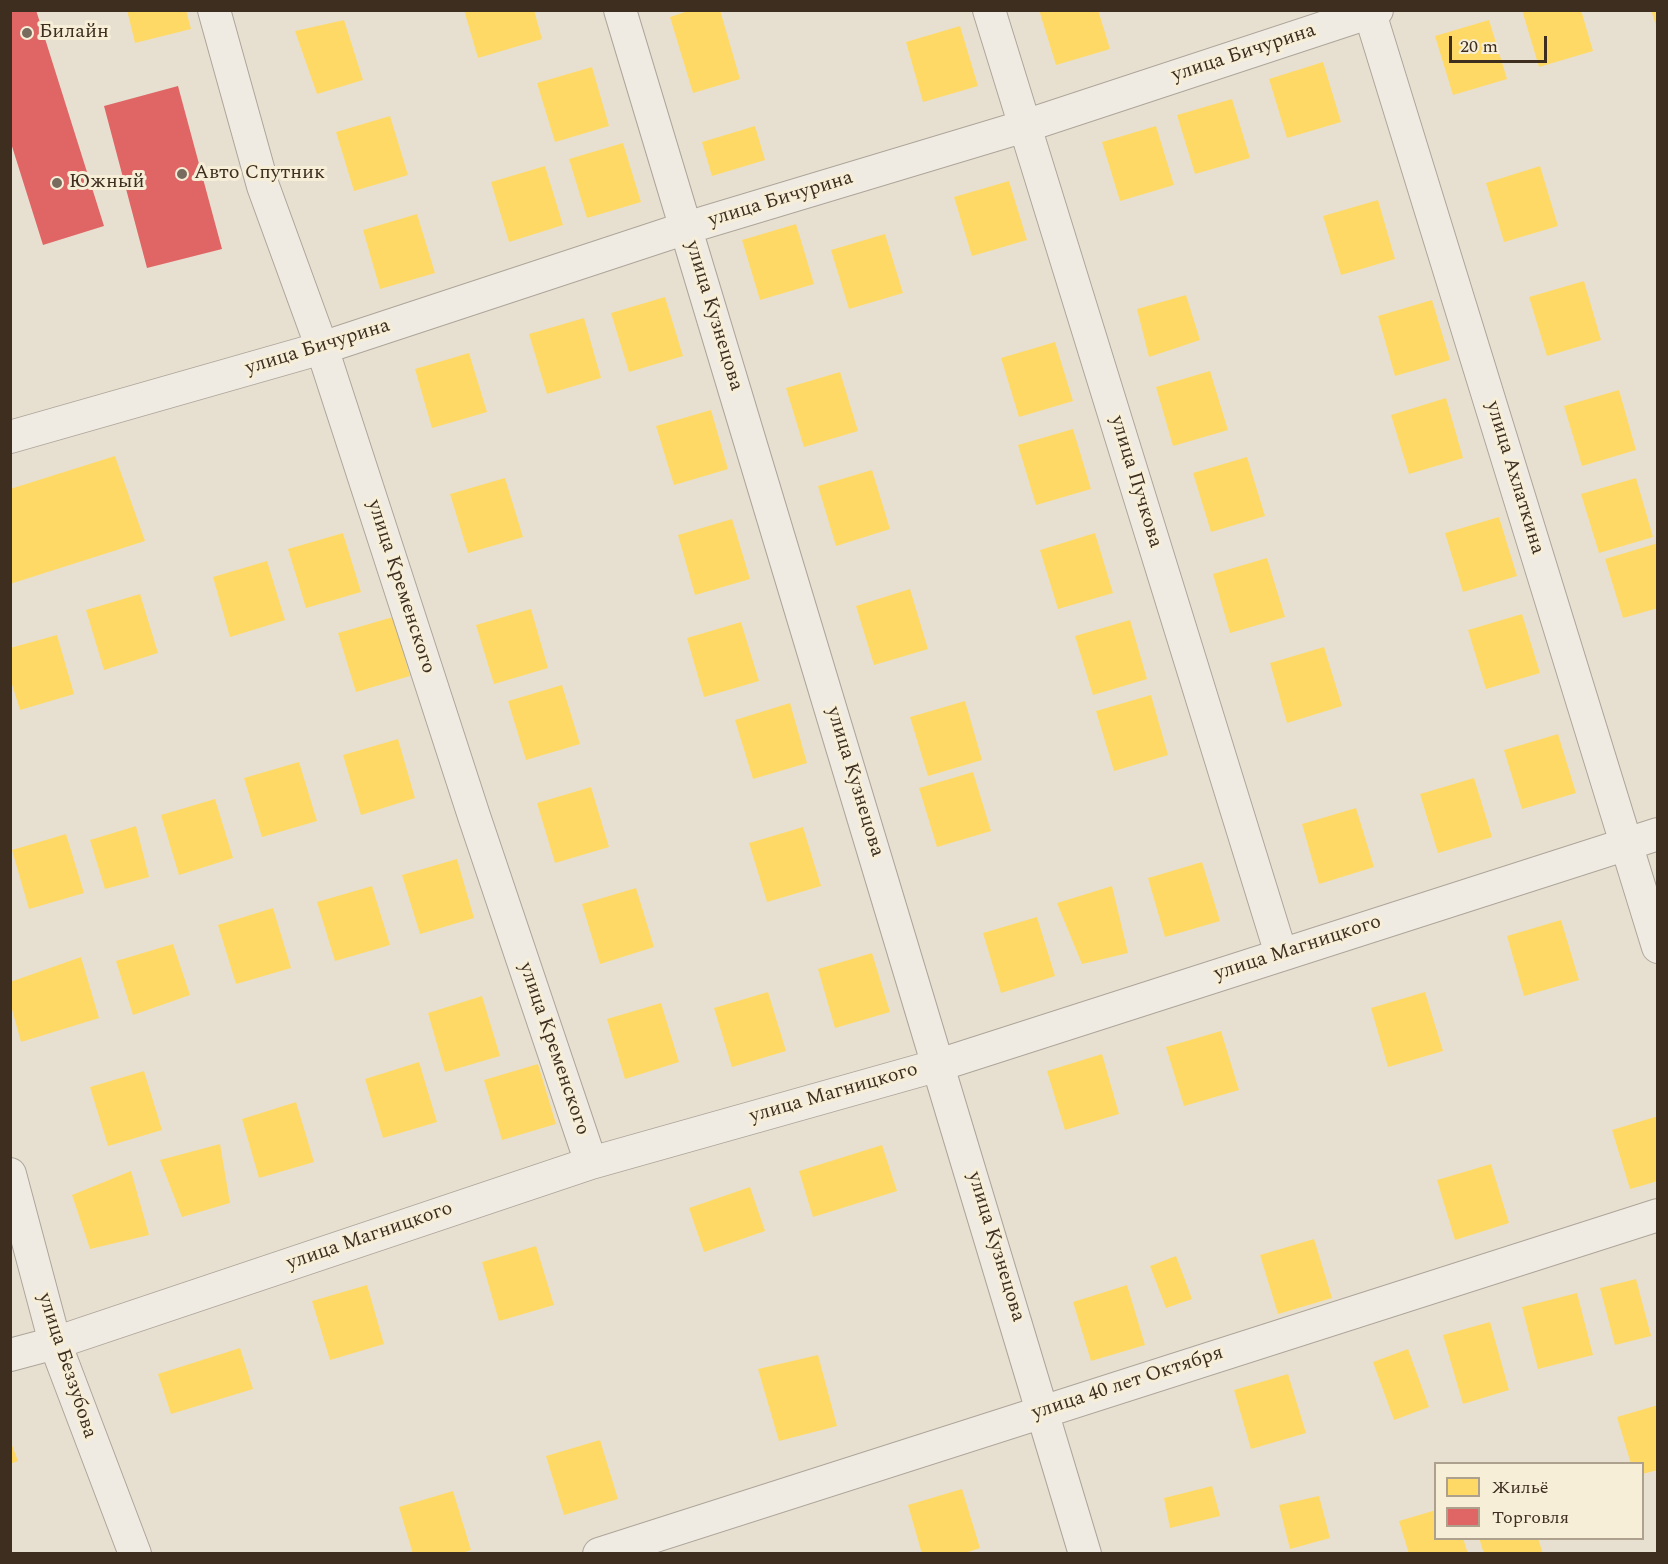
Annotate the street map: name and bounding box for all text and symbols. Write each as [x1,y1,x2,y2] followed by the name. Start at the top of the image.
[1169,19,1319,89] street label: улица Бичурина
[39,21,109,45] place label: Билайн
[1452,24,1550,62] scale bar
[20,26,34,40] marker: Билайн
[1460,33,1498,60] text: 20 m
[194,162,325,186] place label: Авто Спутник
[175,167,189,181] marker: Авто Спутник
[706,167,856,233] street label: улица Бичурина
[69,171,145,195] place label: Южный
[50,176,64,190] marker: Южный
[679,238,747,394] street label: улица Кузнецова
[243,315,393,381] street label: улица Бичурина
[1479,399,1549,557] street label: улица Ахлаткина
[1104,413,1166,551] street label: улица Пучкова
[361,497,439,677] street label: улица Кременского
[820,704,888,860] street label: улица Кузнецова
[1212,911,1384,987] street label: улица Магницкого
[512,959,594,1139] street label: улица Кременского
[747,1058,921,1130] street label: улица Магницкого
[961,1169,1029,1325] street label: улица Кузнецова
[284,1197,456,1277] street label: улица Магницкого
[31,1290,101,1442] street label: улица Беззубова
[1029,1342,1227,1426] street label: улица 40 лет Октября
[1434,1462,1644,1540] legend
[1492,1474,1548,1501] text: Жильё
[1492,1504,1569,1531] text: Торговля

